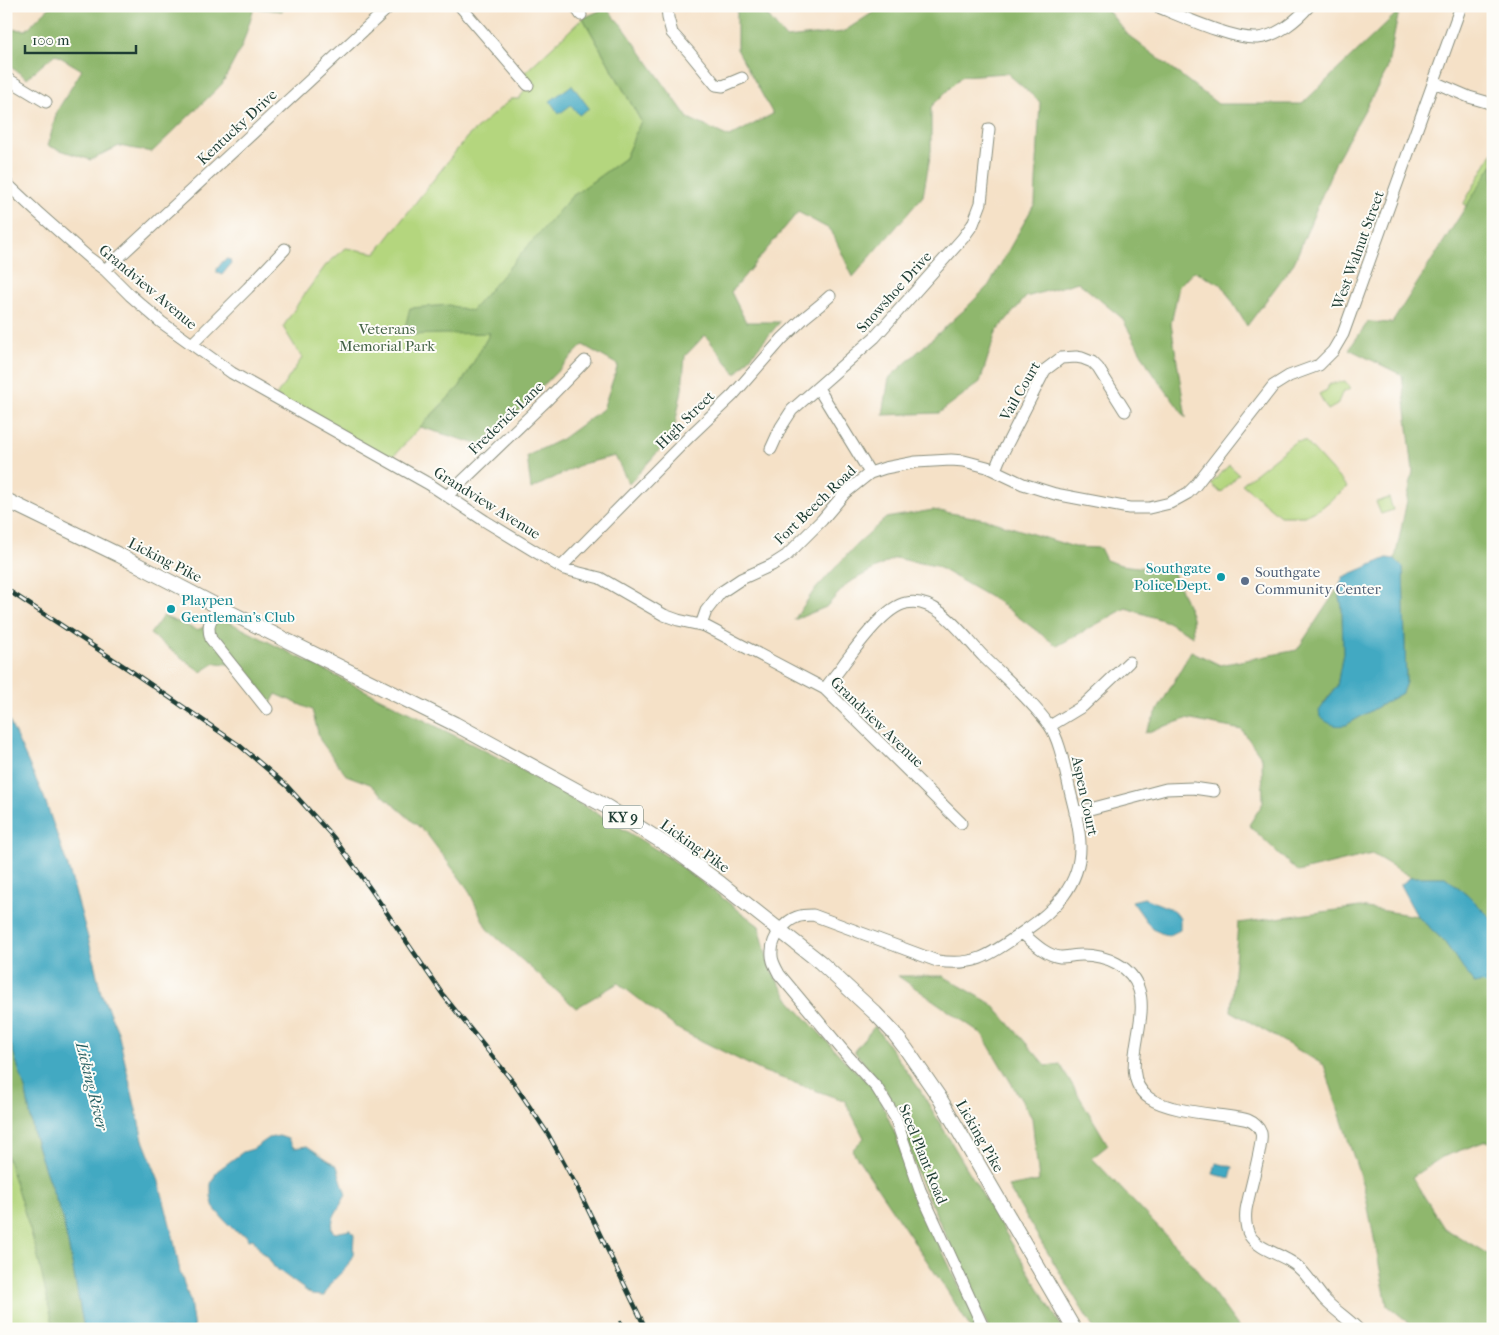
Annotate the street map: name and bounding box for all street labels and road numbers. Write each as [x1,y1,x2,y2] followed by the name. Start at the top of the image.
[193,85,281,169] street label: Kentucky Drive
[1328,188,1388,313] street label: West Walnut Street
[95,241,201,334] street label: Grandview Avenue
[853,247,936,336] street label: Snowshoe Drive
[995,358,1044,425] street label: Vail Court
[465,377,548,458] street label: Frederick Lane
[652,386,719,453] street label: High Street
[770,461,860,549] street label: Fort Beech Road
[430,463,544,543] street label: Grandview Avenue
[125,534,205,587] street label: Licking Pike
[827,673,928,771] street label: Grandview Avenue
[1068,754,1102,838] street label: Aspen Court
[603,806,643,829] road number: KY 9
[657,816,734,877] street label: Licking Pike
[952,1097,1008,1176] street label: Licking Pike
[895,1102,951,1207] street label: Steel Plant Road

